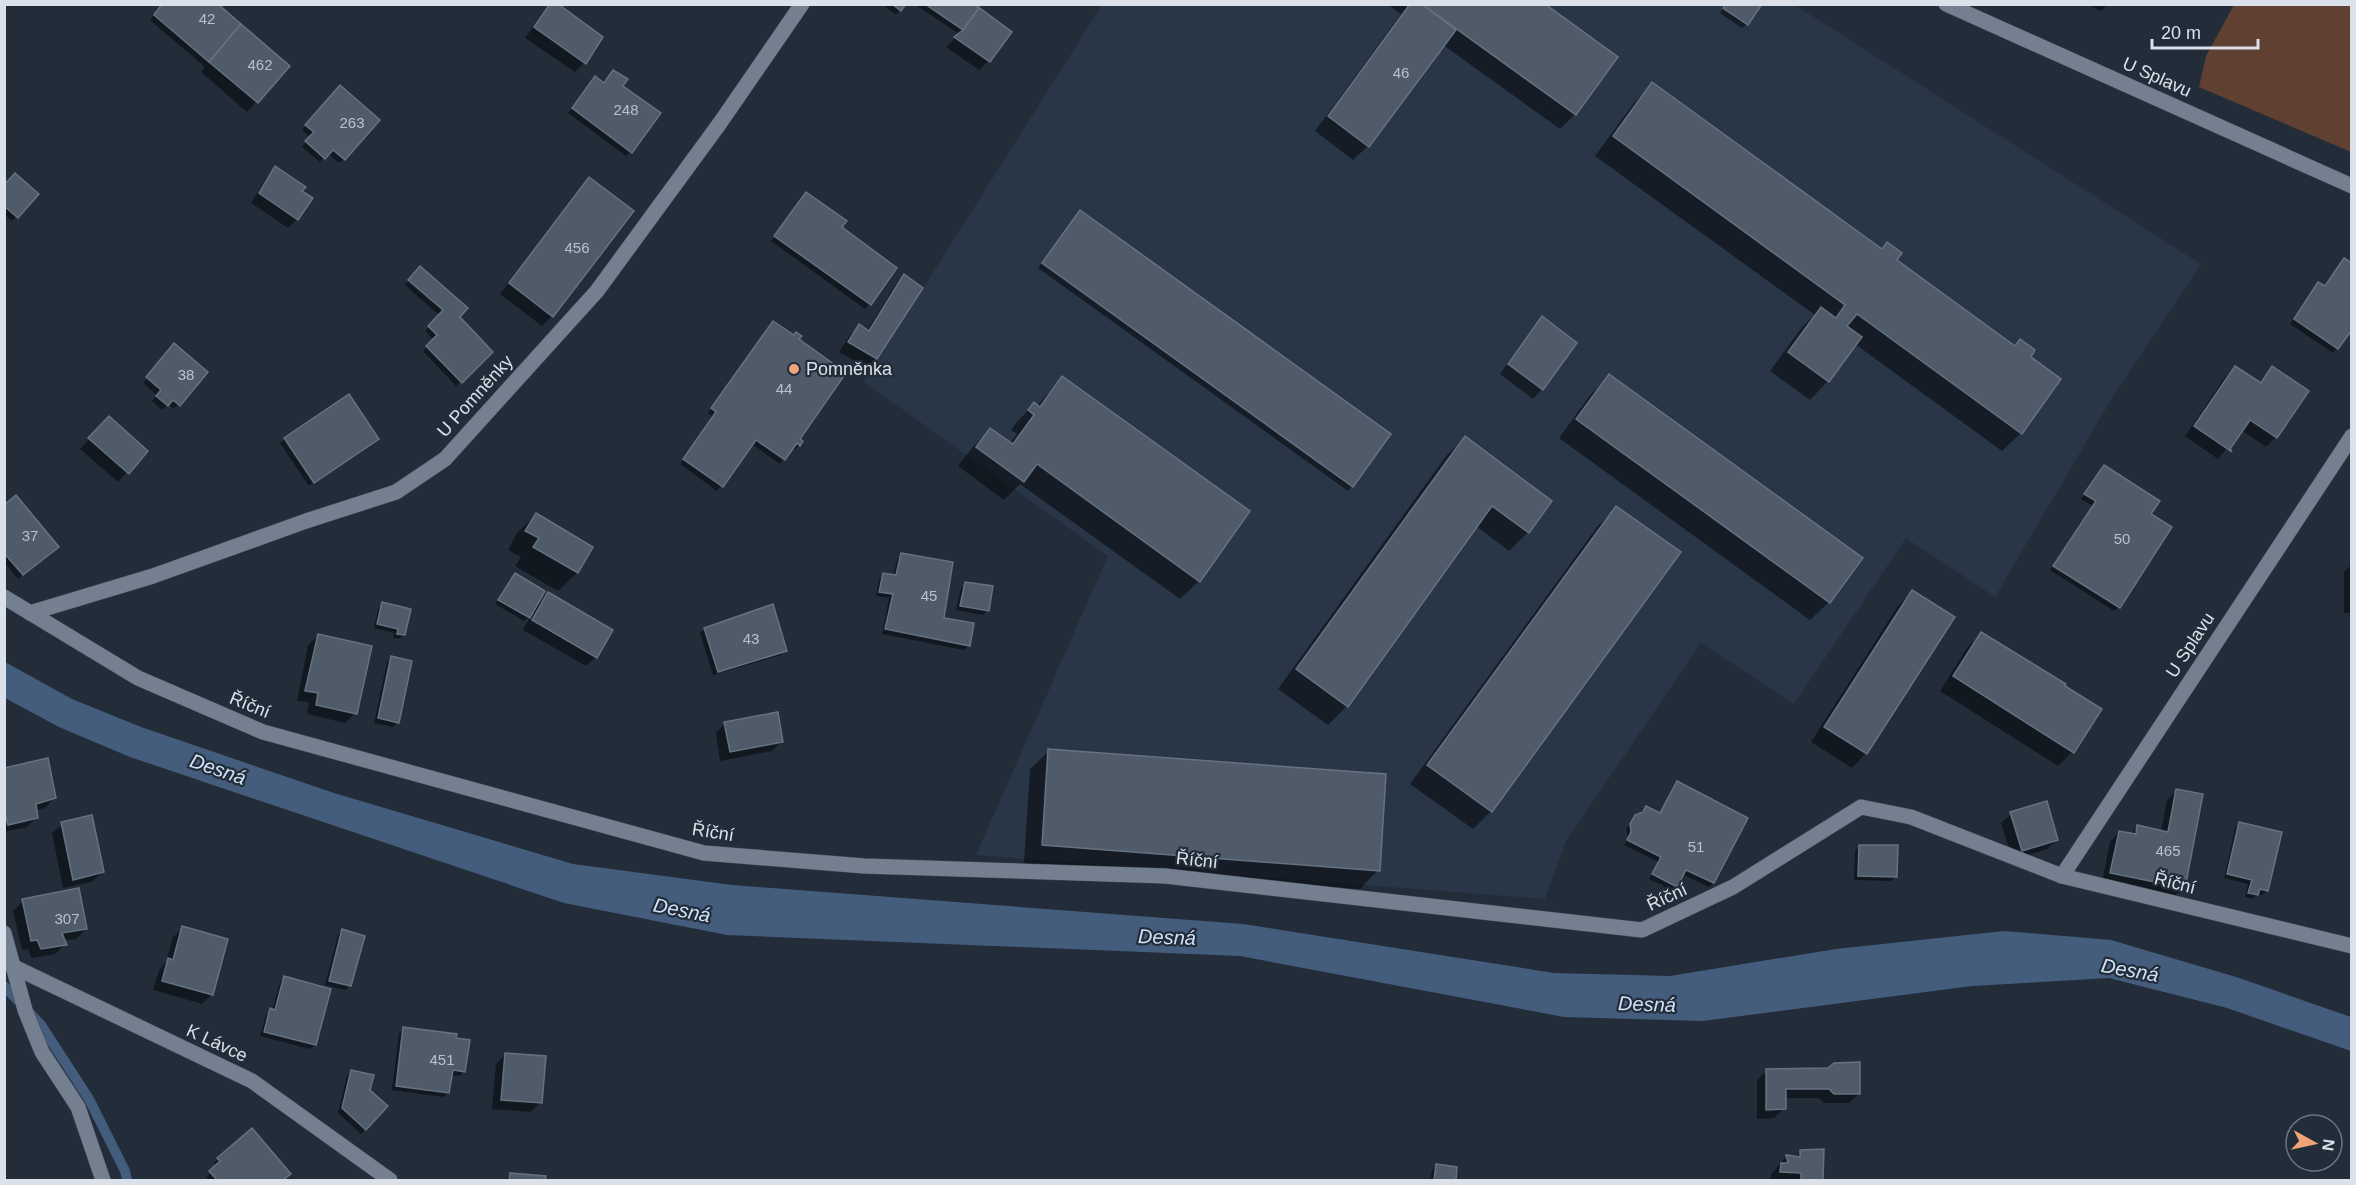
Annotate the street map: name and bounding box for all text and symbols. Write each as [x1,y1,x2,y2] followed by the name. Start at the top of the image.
[199,10,215,27] house number: 42
[2152,12,2258,50] scale bar
[2161,23,2201,43] text: 20 m
[2120,53,2194,101] street label: U Splavu
[247,56,273,73] house number: 462
[1393,64,1409,81] house number: 46
[613,101,639,118] house number: 248
[339,114,365,131] house number: 263
[564,239,590,256] house number: 456
[433,351,517,441] street label: U Pomněnky
[806,359,893,379] place label: Pomněnka
[787,362,801,376] marker: Pomněnka
[178,366,194,383] house number: 38
[776,380,792,397] house number: 44
[22,527,38,544] house number: 37
[2114,530,2130,547] house number: 50
[921,587,937,604] house number: 45
[2162,609,2218,681] street label: U Splavu
[743,630,759,647] house number: 43
[227,688,273,722] street label: Říční
[187,749,249,789] water label: Desná
[691,819,735,845] street label: Říční
[1688,838,1704,855] house number: 51
[2155,842,2181,859] house number: 465
[1175,848,1219,872] street label: Říční
[2152,868,2198,898] street label: Říční
[1644,879,1690,915] street label: Říční
[652,894,712,926] water label: Desná
[54,910,80,927] house number: 307
[1138,925,1196,949] water label: Desná
[2100,954,2160,986] water label: Desná
[1618,992,1676,1016] water label: Desná
[183,1020,251,1066] street label: K Lávce
[429,1051,455,1068] house number: 451
[2284,1113,2344,1173] north arrow
[2319,1138,2338,1152] text: N

